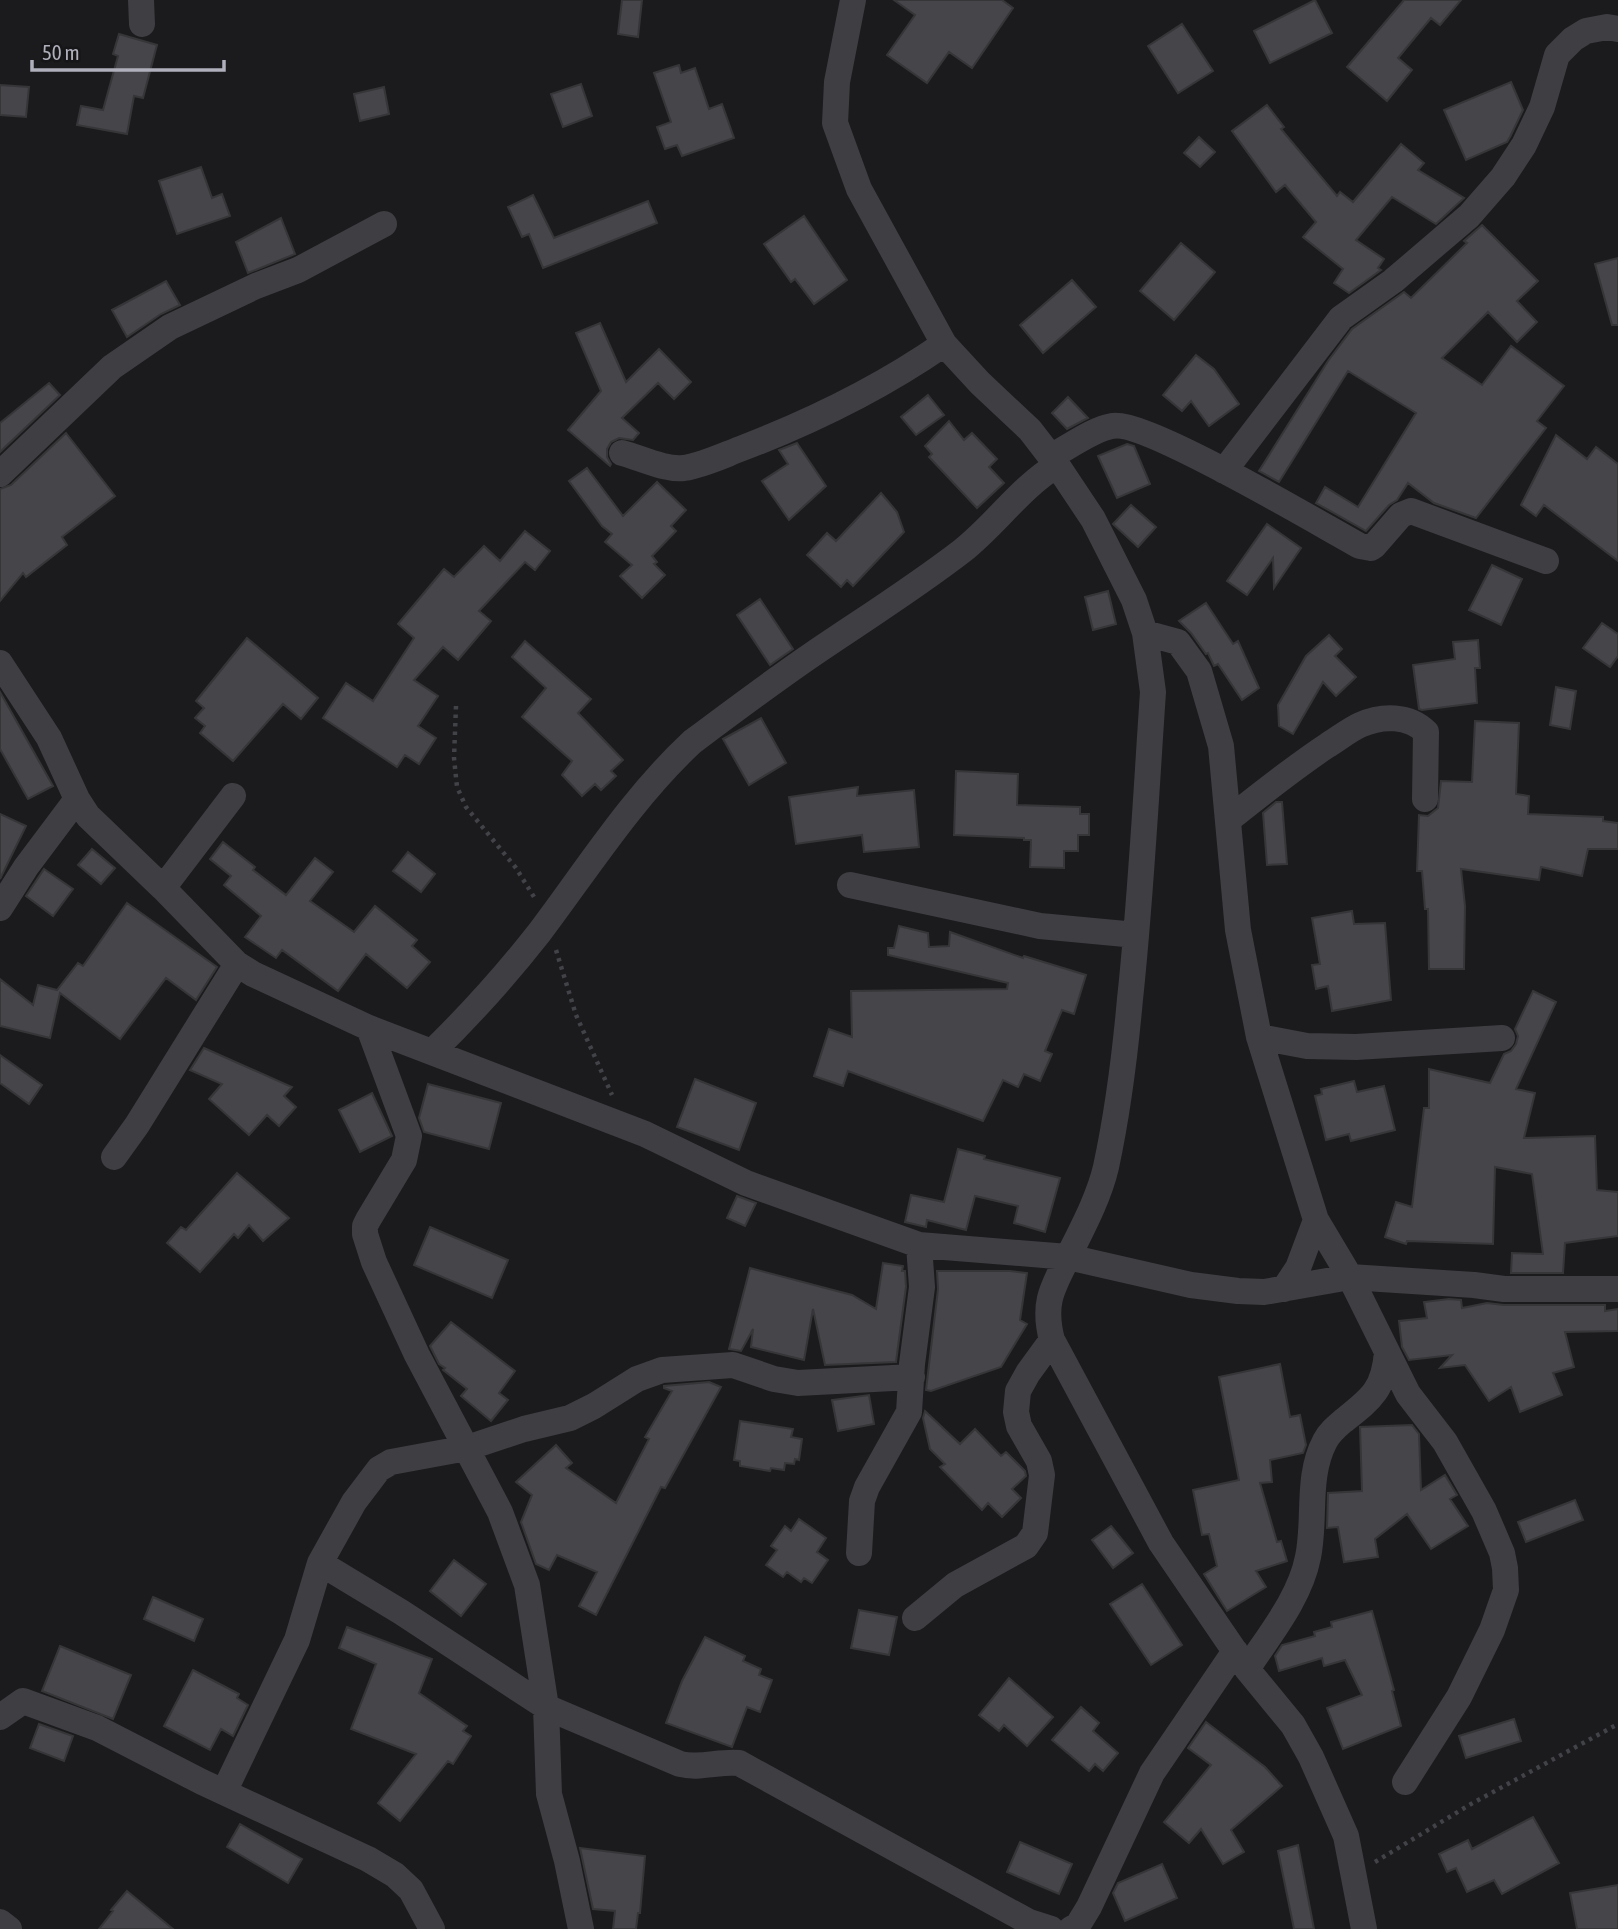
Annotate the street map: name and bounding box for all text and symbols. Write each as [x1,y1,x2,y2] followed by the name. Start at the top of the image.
[32,28,224,72] scale bar
[42,40,80,64] text: 50 m

